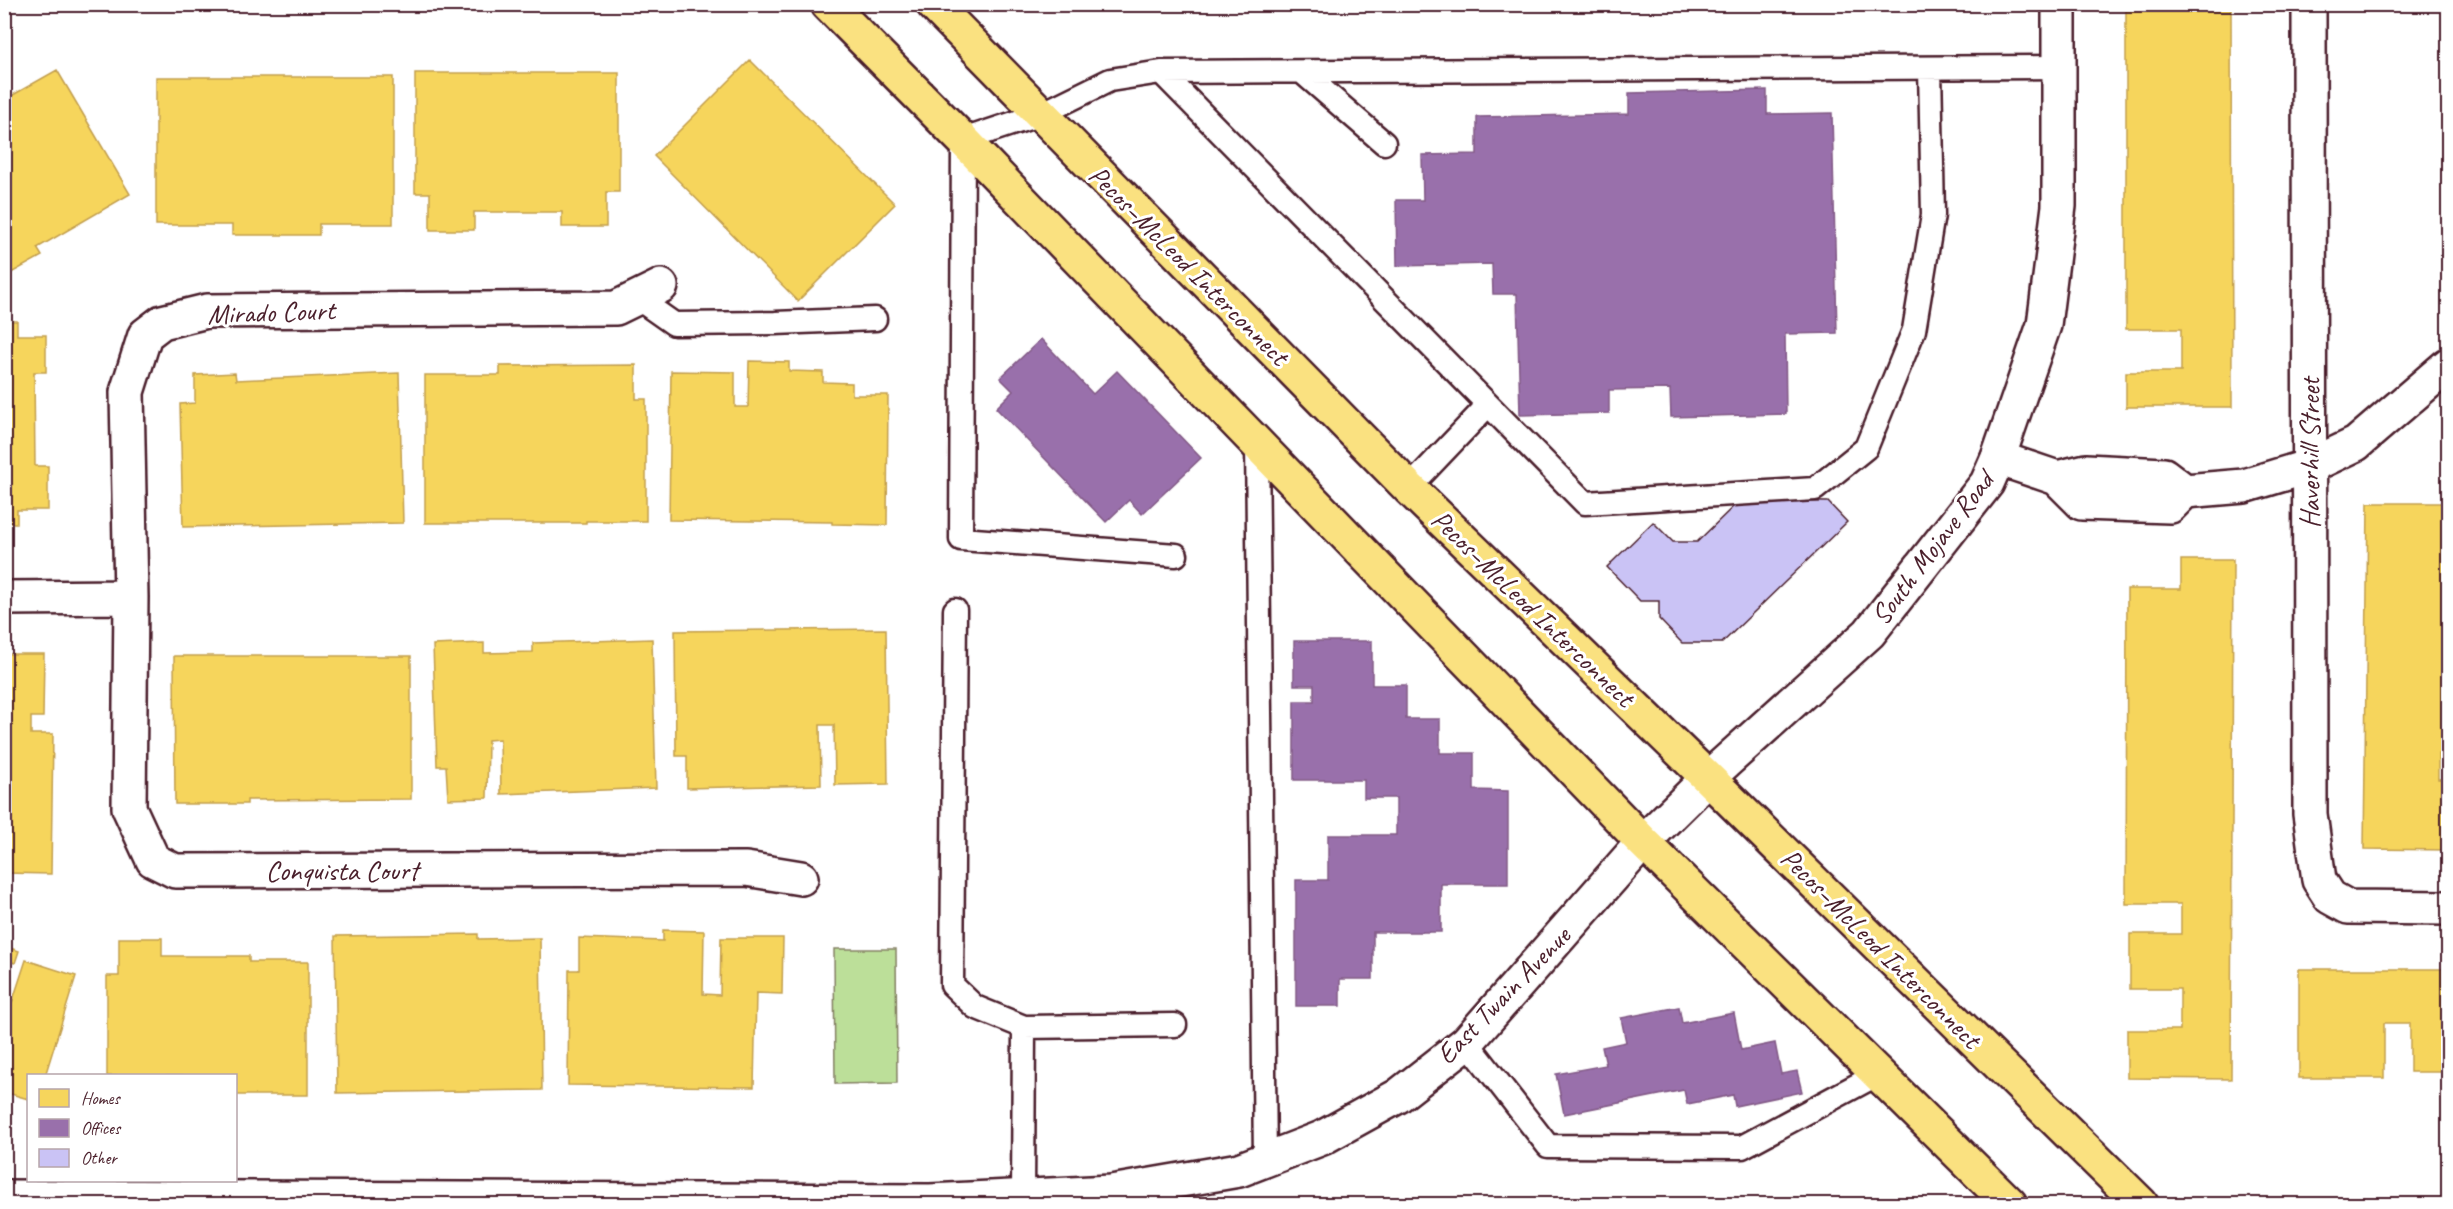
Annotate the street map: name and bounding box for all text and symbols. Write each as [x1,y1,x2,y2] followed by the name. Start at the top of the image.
[1082,158,1298,374] street label: Pecos–McLeod Interconnect
[207,292,338,332] street label: Mirado Court
[2292,375,2327,528] street label: Haverhill Street
[1863,461,2003,632] street label: South Mojave Road
[1424,502,1644,716] street label: Pecos–McLeod Interconnect
[1774,841,1990,1057] street label: Pecos–McLeod Interconnect
[266,853,422,888] street label: Conquista Court
[1428,917,1579,1071] street label: East Twain Avenue
[27,1074,237,1182] legend
[81,1087,121,1109] text: Homes
[81,1117,122,1139] text: Offices
[81,1147,118,1169] text: Other

